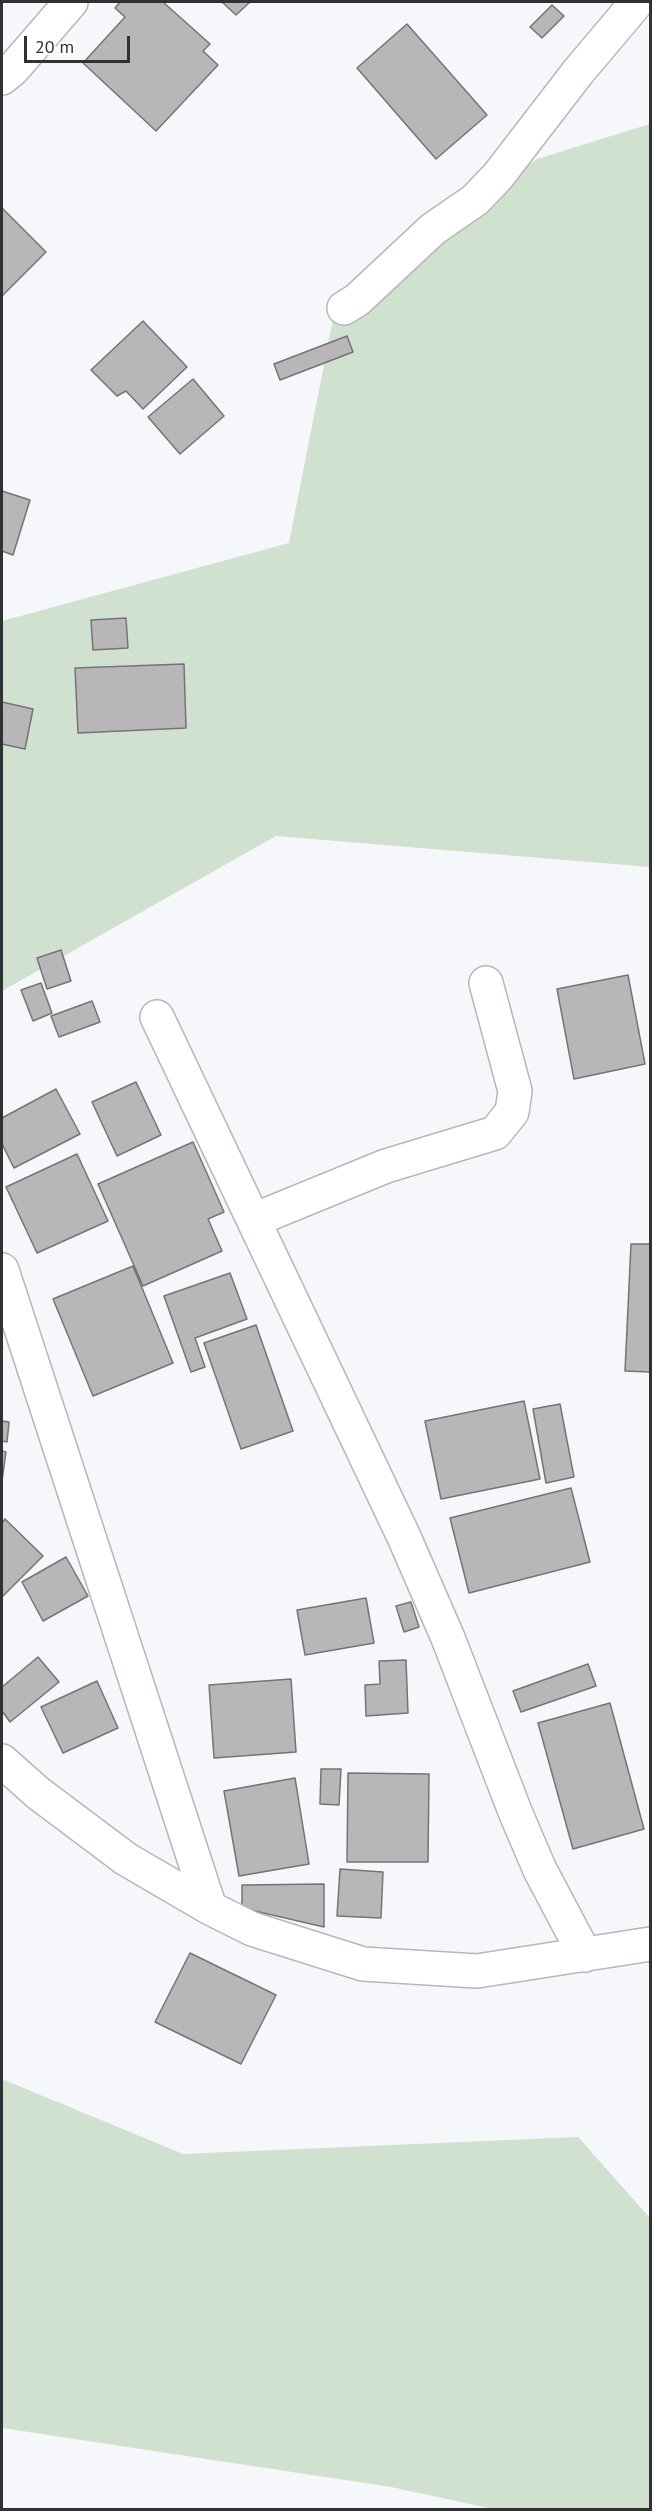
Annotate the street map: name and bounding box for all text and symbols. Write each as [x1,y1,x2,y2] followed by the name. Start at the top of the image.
[27,24,134,62] scale bar
[35,35,74,58] text: 20 m

